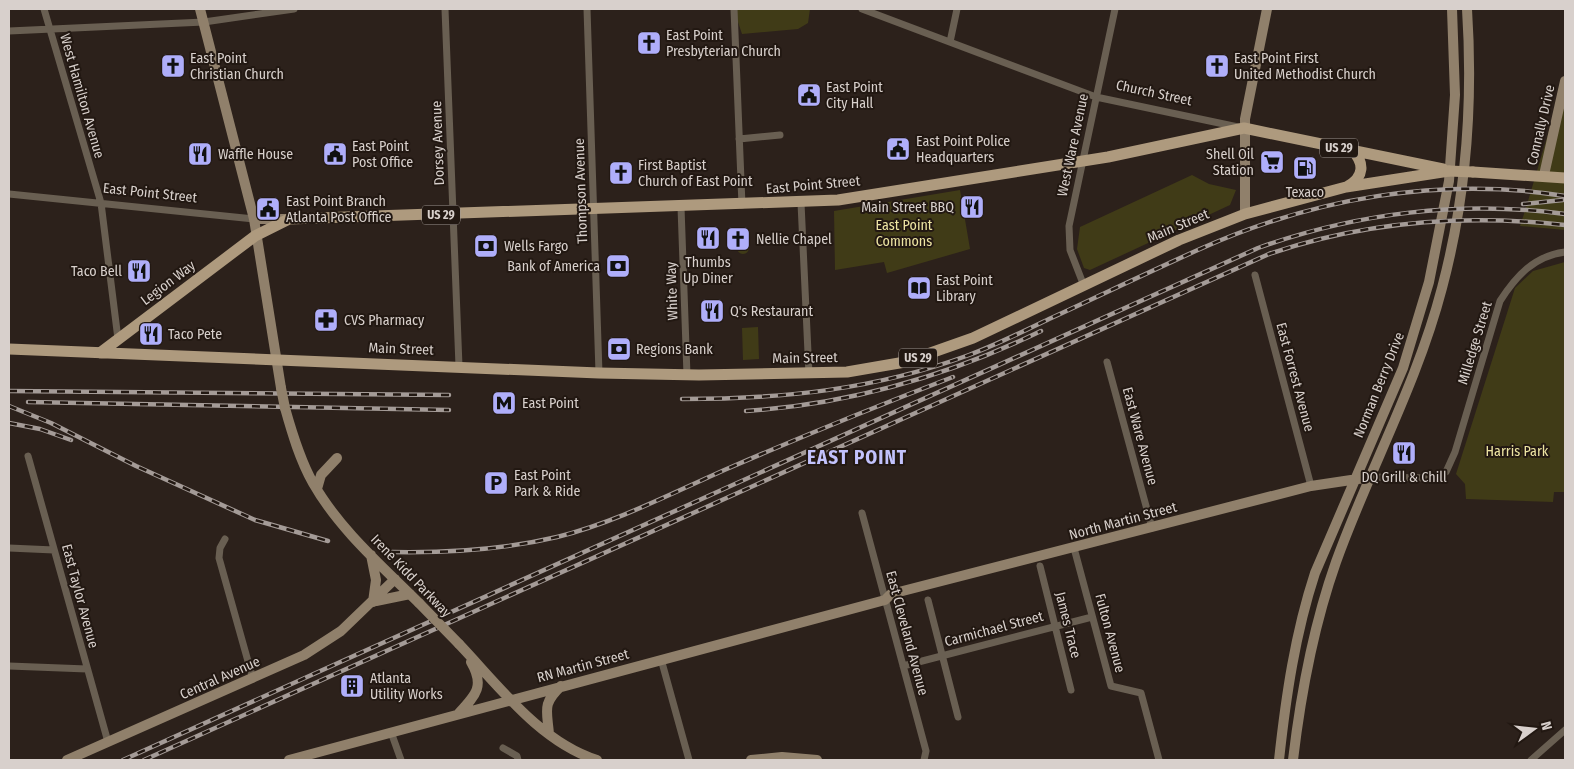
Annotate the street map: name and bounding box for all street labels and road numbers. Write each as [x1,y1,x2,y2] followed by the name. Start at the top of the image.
[56,32,108,160] street label: West Hamilton Avenue
[1114,77,1194,109] street label: Church Street
[1523,83,1559,167] street label: Connally Drive
[1054,92,1092,198] street label: West Ware Avenue
[428,100,448,186] street label: Dorsey Avenue
[571,138,591,244] street label: Thompson Avenue
[1320,138,1358,158] road number: US 29
[765,172,861,198] street label: East Point Street
[102,180,198,206] street label: East Point Street
[1145,205,1212,247] street label: Main Street
[422,206,460,224] road number: US 29
[137,257,199,309] street label: Legion Way
[662,261,682,321] street label: White Way
[1454,299,1496,387] street label: Milledge Street
[1272,321,1318,433] street label: East Forrest Avenue
[1350,330,1408,440] street label: Norman Berry Drive
[368,339,434,359] street label: Main Street
[899,348,937,368] road number: US 29
[772,349,838,367] street label: Main Street
[1119,385,1161,487] street label: East Ware Avenue
[1067,498,1179,544] street label: North Martin Street
[367,531,455,622] street label: Irene Kidd Parkway
[58,542,102,650] street label: East Taylor Avenue
[882,569,932,697] street label: East Cleveland Avenue
[1052,590,1084,660] street label: James Trace
[1091,592,1129,674] street label: Fulton Avenue
[943,608,1046,650] street label: Carmichael Street
[535,645,631,686] street label: RN Martin Street
[177,653,263,703] street label: Central Avenue

